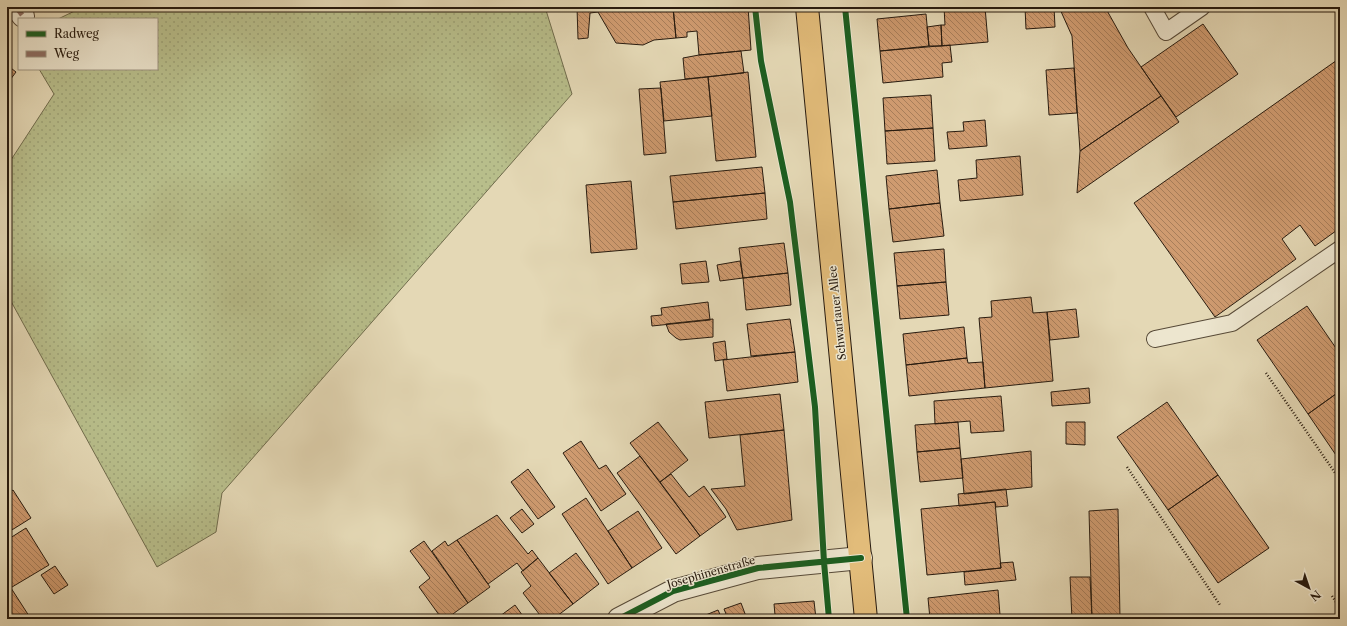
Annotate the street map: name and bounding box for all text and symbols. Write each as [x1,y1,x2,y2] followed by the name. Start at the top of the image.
[18,18,158,70] legend
[54,26,100,41] text: Radweg
[53,46,80,61] text: Weg
[825,265,849,361] street label: Schwartauer Allee
[663,553,757,592] street label: Josephinenstraße
[1289,568,1329,608] north arrow
[1307,587,1324,604] text: N

